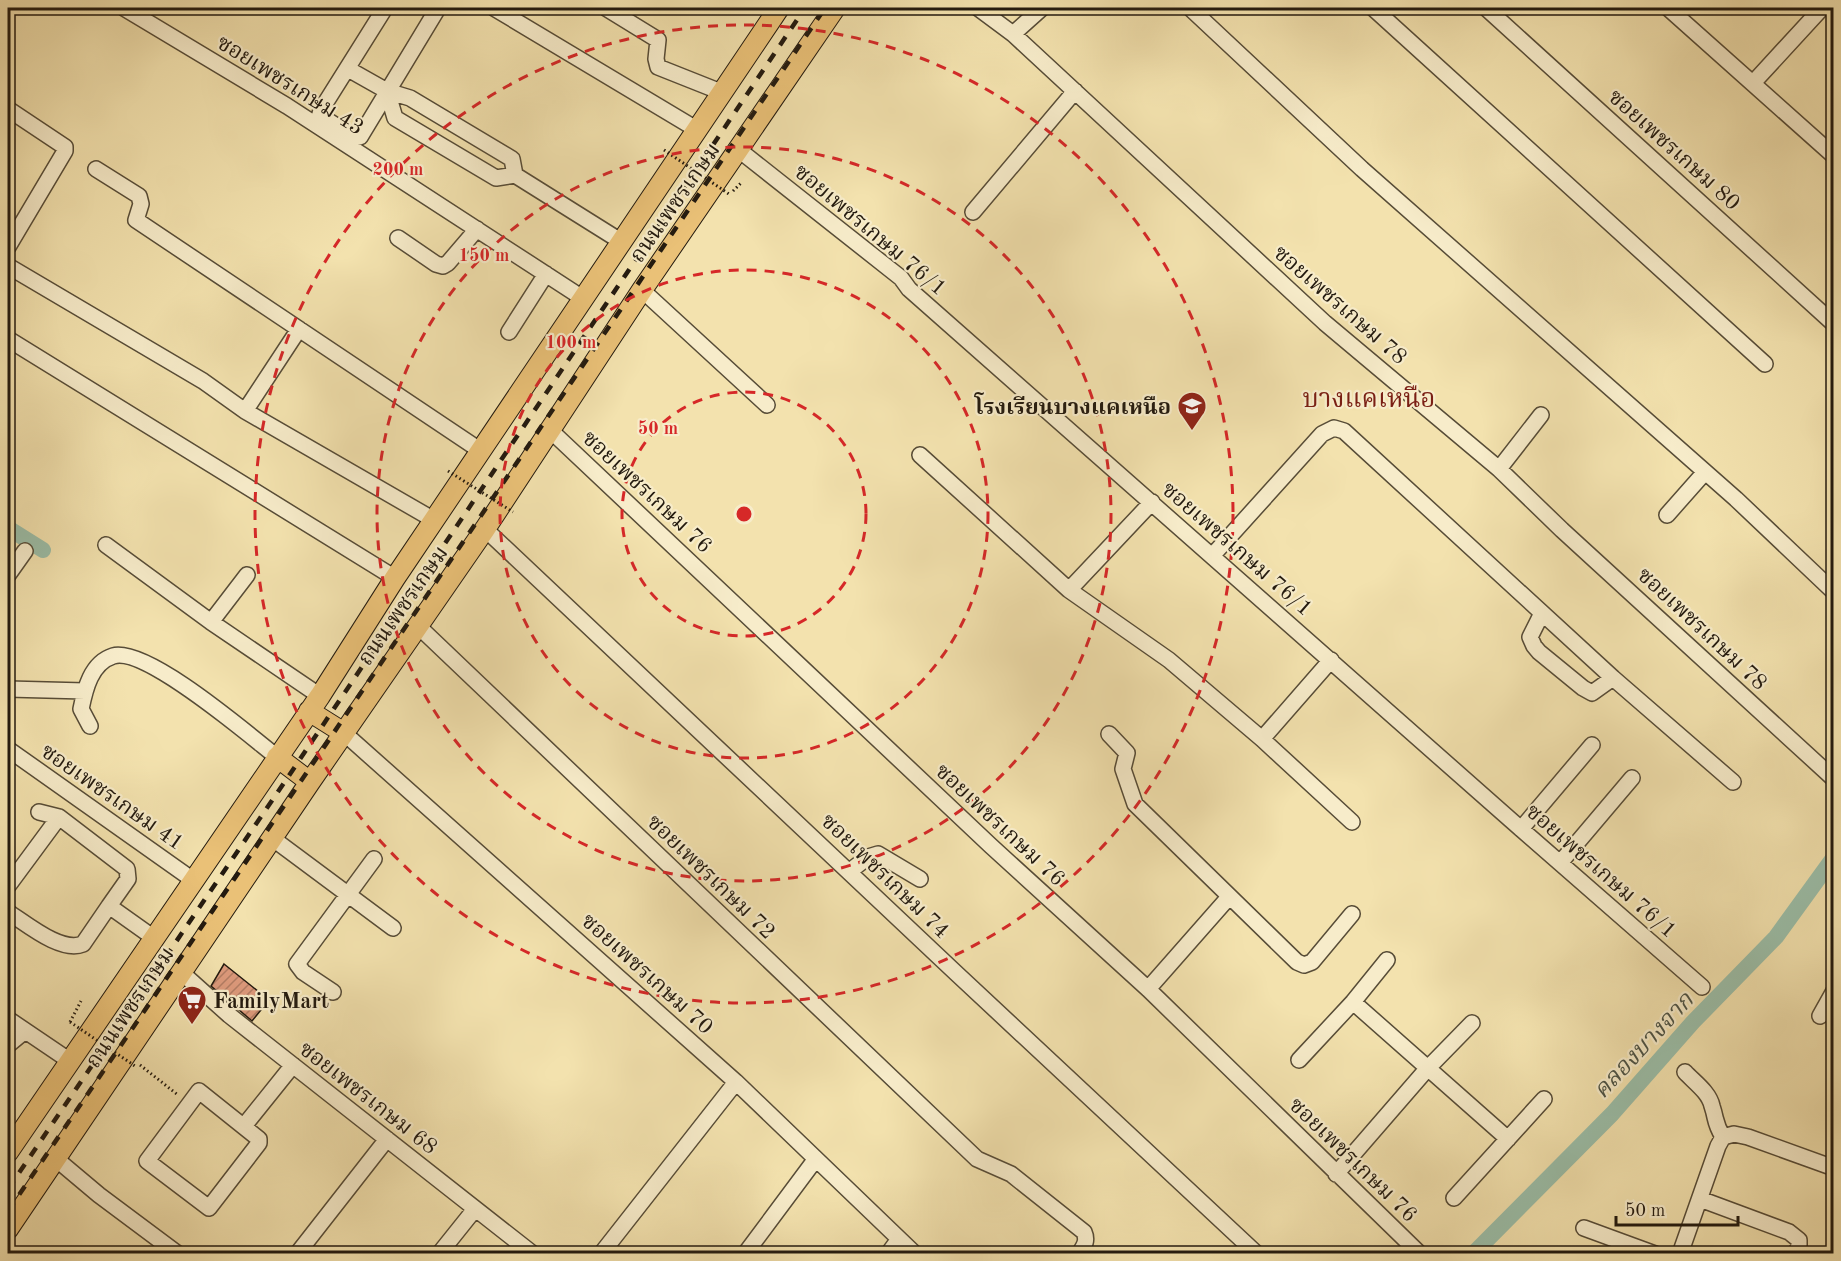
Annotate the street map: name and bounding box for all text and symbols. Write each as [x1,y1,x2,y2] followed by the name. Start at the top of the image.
[213,32,367,140] street label: ซอยเพชรเกษม 43
[1604,86,1744,215] street label: ซอยเพชรเกษม 80
[626,139,725,267] street label: ถนนเพชรเกษม
[373,161,423,179] text: 200 m
[789,161,950,300] street label: ซอยเพชรเกษม 76/1
[1269,242,1411,369] street label: ซอยเพชรเกษม 78
[459,247,509,265] text: 150 m
[546,334,596,352] text: 100 m
[1303,385,1435,413] district label: บางแคเหนือ
[1176,390,1208,432] school or university icon: โรงเรียนบางแคเหนือ
[974,392,1171,419] place label: โรงเรียนบางแคเหนือ
[638,420,678,438] text: 50 m
[578,427,716,558] street label: ซอยเพชรเกษม 76
[1157,478,1316,621] street label: ซอยเพชรเกษม 76/1
[734,504,754,524] centre of rings
[354,542,453,670] street label: ถนนเพชรเกษม
[1633,564,1771,695] street label: ซอยเพชรเกษม 78
[37,740,187,855] street label: ซอยเพชรเกษม 41
[931,760,1069,891] street label: ซอยเพชรเกษม 76
[1521,800,1680,943] street label: ซอยเพชรเกษม 76/1
[816,810,953,943] street label: ซอยเพชรเกษม 74
[642,811,779,944] street label: ซอยเพชรเกษม 72
[577,910,717,1039] street label: ซอยเพชรเกษม 70
[82,944,179,1072] street label: ถนนเพชรเกษม
[176,984,208,1026] supermarket icon: FamilyMart
[1590,988,1700,1104] water label: คลองบางจาก
[213,991,329,1013] place label: FamilyMart
[295,1038,441,1159] street label: ซอยเพชรเกษม 68
[1284,1094,1421,1227] street label: ซอยเพชรเกษม 76
[1616,1189,1738,1227] scale bar
[1625,1202,1665,1220] text: 50 m

